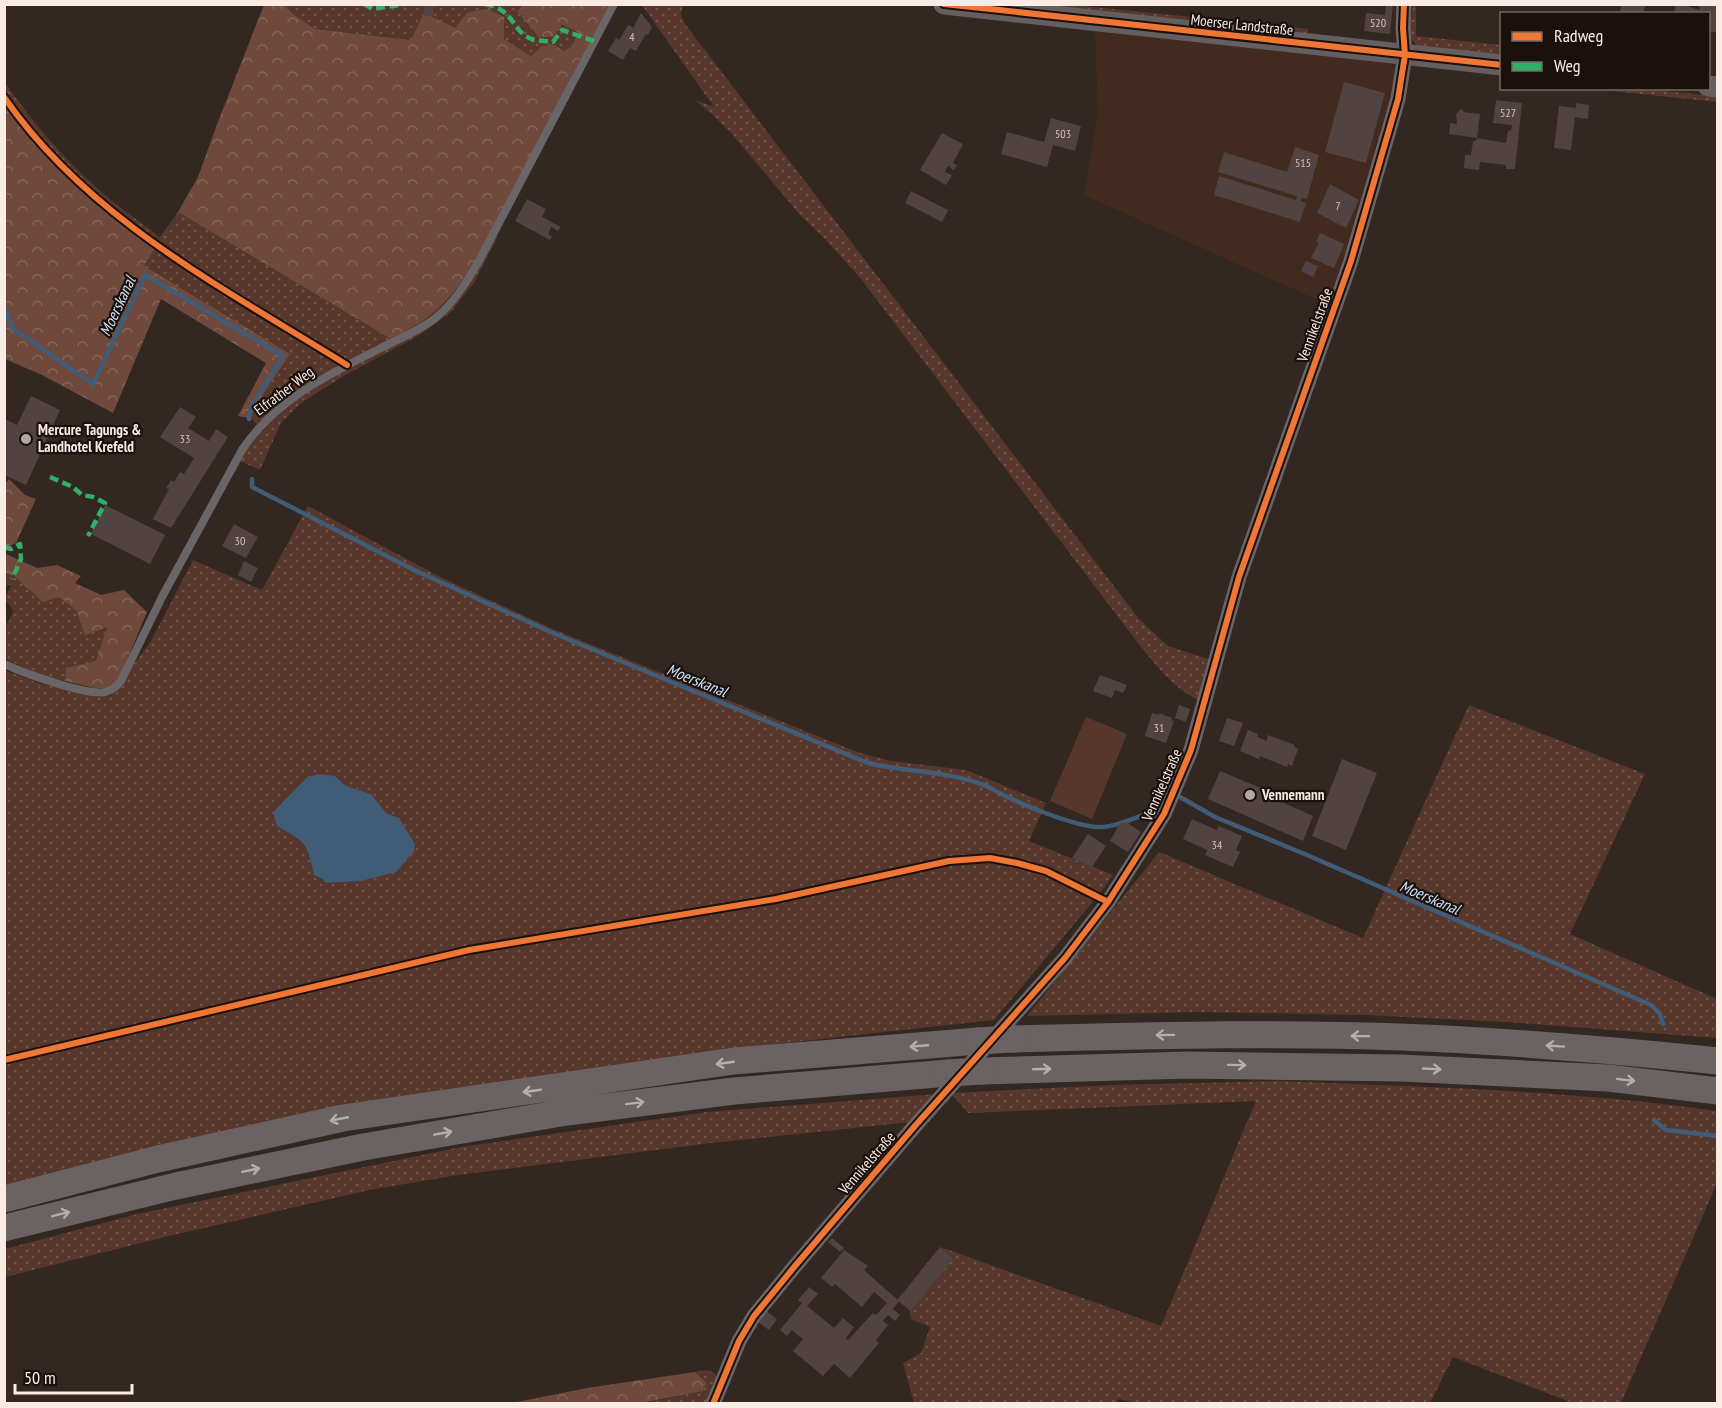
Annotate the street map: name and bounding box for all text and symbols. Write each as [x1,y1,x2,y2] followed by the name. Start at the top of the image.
[1190,10,1294,39] street label: Moerser Landstraße
[1500,12,1710,90] legend
[1370,15,1386,30] house number: 520
[1554,24,1603,47] text: Radweg
[629,29,635,44] house number: 4
[1554,54,1581,77] text: Weg
[1500,105,1516,120] house number: 527
[1055,126,1071,141] house number: 503
[1295,155,1311,170] house number: 515
[1335,198,1341,213] house number: 7
[95,272,140,339] water label: Moerskanal
[1292,285,1337,365] street label: Vennikelstraße
[250,362,317,419] street label: Elfrather Weg
[38,420,141,456] place label: Mercure Tagungs & Landhotel Krefeld
[180,431,190,446] house number: 33
[19,432,33,446] marker: Mercure Tagungs & Landhotel Krefeld
[235,533,245,548] house number: 30
[664,659,731,702] water label: Moerskanal
[1154,720,1164,735] house number: 31
[1137,746,1186,825] street label: Vennikelstraße
[1261,785,1325,804] place label: Vennemann
[1243,788,1257,802] marker: Vennemann
[1212,837,1223,852] house number: 34
[1397,875,1464,919] water label: Moerskanal
[1156,1030,1176,1041] one-way arrow
[1351,1030,1371,1042] one-way arrow
[910,1041,930,1052] one-way arrow
[1545,1041,1565,1052] one-way arrow
[716,1057,736,1068] one-way arrow
[1226,1060,1246,1071] one-way arrow
[1031,1063,1051,1075] one-way arrow
[1421,1064,1441,1075] one-way arrow
[1616,1075,1636,1086] one-way arrow
[523,1085,543,1096] one-way arrow
[625,1097,645,1108] one-way arrow
[330,1114,350,1125] one-way arrow
[432,1127,452,1138] one-way arrow
[834,1127,899,1199] street label: Vennikelstraße
[241,1164,261,1175] one-way arrow
[51,1208,70,1220] one-way arrow
[15,1357,132,1395] scale bar
[24,1366,56,1389] text: 50 m

